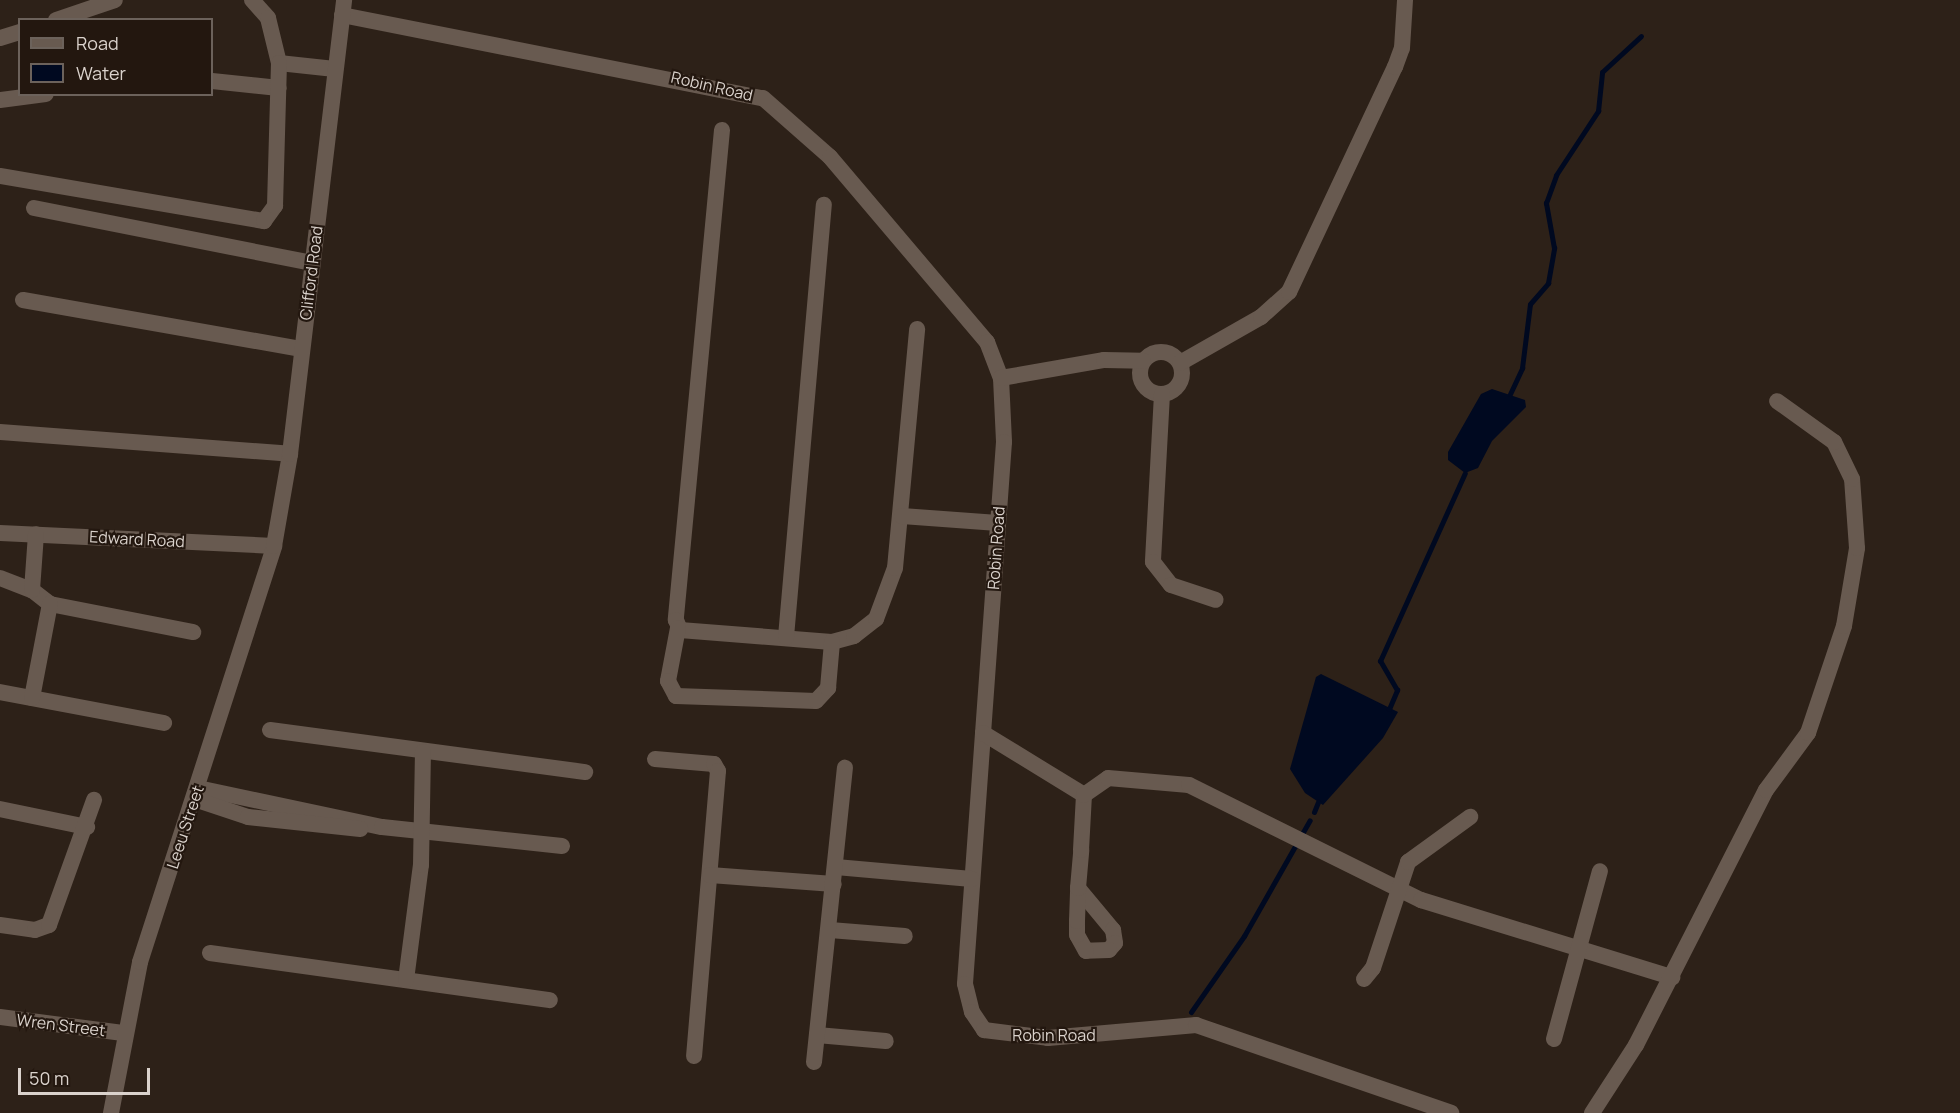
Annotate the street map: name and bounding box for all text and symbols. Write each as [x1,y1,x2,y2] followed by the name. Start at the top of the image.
[18,18,213,96] legend
[76,31,119,55] text: Road
[76,61,126,85] text: Water
[669,67,755,105] street label: Robin Road
[296,225,326,321] street label: Clifford Road
[984,506,1008,590] street label: Robin Road
[89,527,185,551] street label: Edward Road
[162,783,208,871] street label: Leeu Street
[15,1010,107,1040] street label: Wren Street
[1012,1025,1096,1045] street label: Robin Road
[21,1056,153,1094] scale bar
[29,1066,69,1090] text: 50 m

